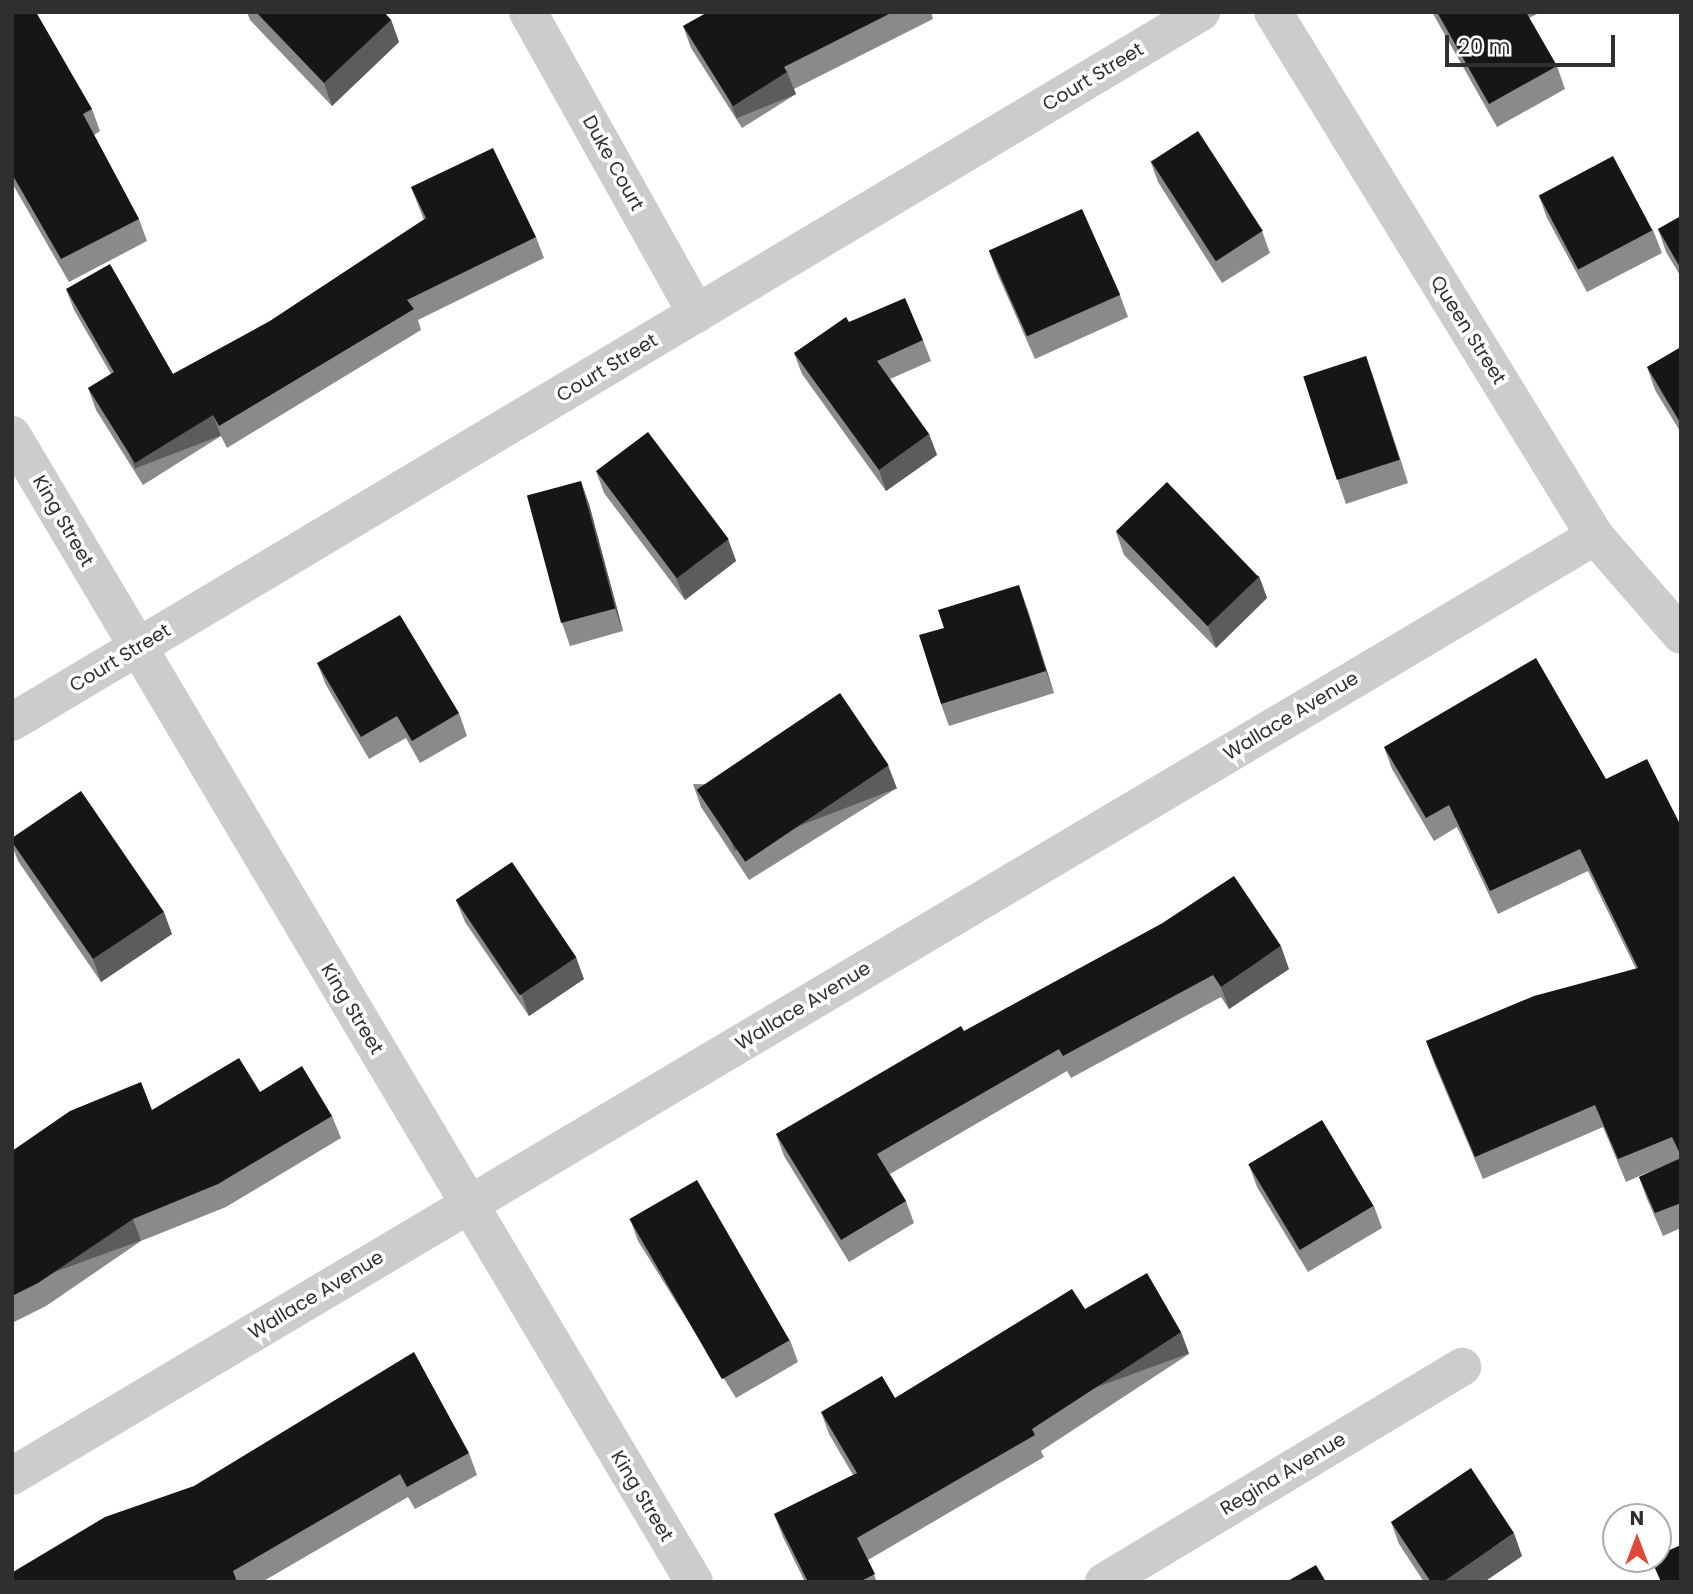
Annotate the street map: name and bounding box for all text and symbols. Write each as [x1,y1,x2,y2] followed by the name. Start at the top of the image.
[1448,21,1618,65] scale bar
[1458,32,1511,61] text: 20 m
[1038,38,1148,116] street label: Court Street
[578,111,648,215] street label: Duke Court
[1426,272,1510,388] street label: Queen Street
[552,329,662,407] street label: Court Street
[28,471,98,571] street label: King Street
[65,619,175,697] street label: Court Street
[1219,667,1363,765] street label: Wallace Avenue
[731,957,875,1055] street label: Wallace Avenue
[316,960,388,1058] street label: King Street
[244,1246,388,1344] street label: Wallace Avenue
[1216,1428,1350,1520] street label: Regina Avenue
[606,1447,678,1545] street label: King Street
[1602,1503,1672,1573] north arrow
[1630,1505,1644,1532] text: N

